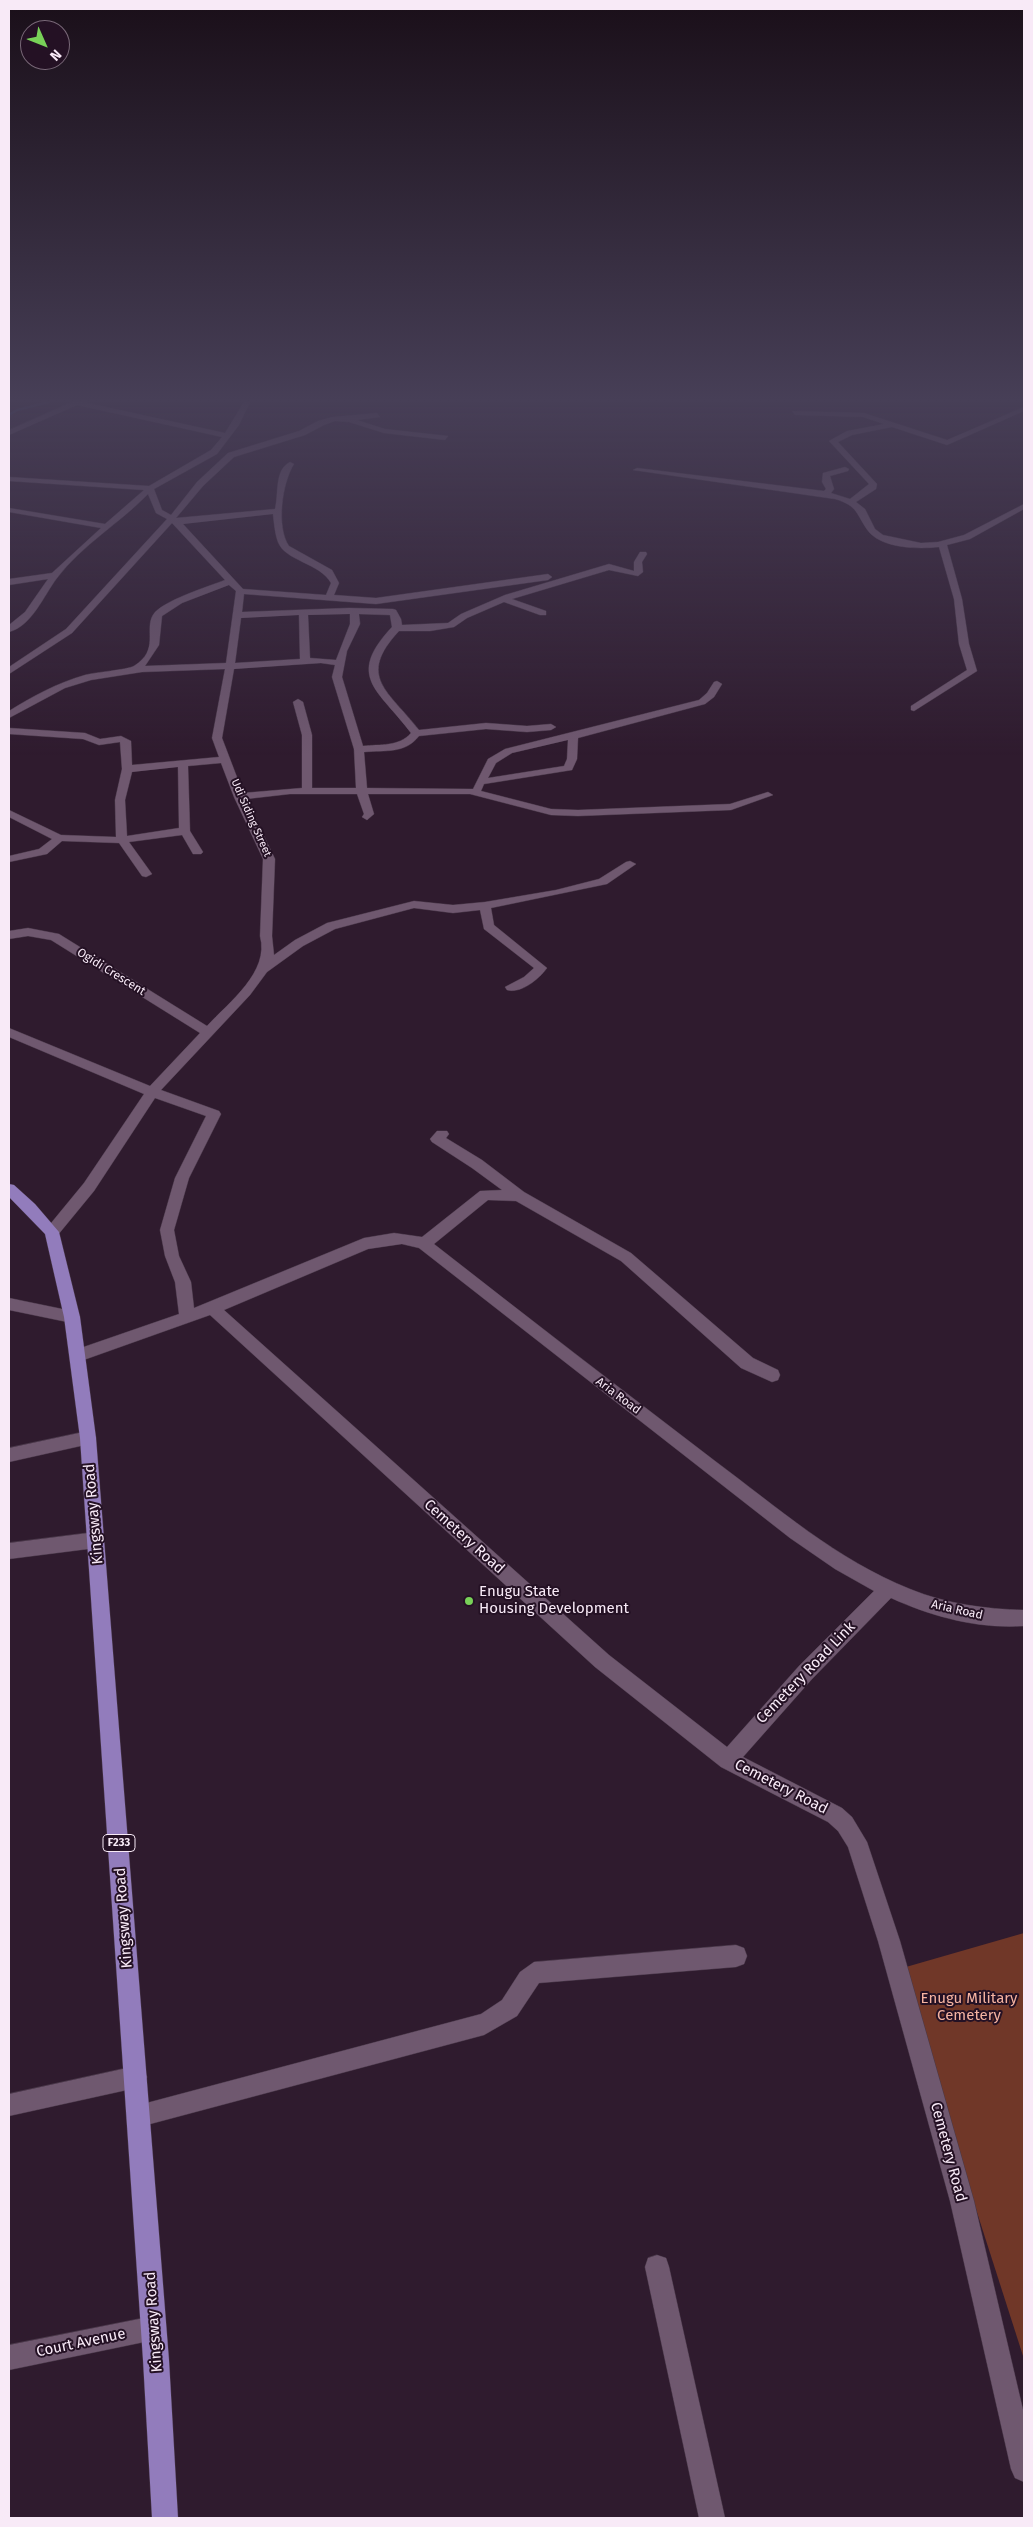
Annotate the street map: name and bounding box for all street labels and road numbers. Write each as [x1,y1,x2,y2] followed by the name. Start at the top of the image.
[228,777,274,859] street label: Udi Siding Street
[74,945,148,999] street label: Ogidi Crescent
[593,1375,643,1417] street label: Aria Road
[81,1463,107,1565] street label: Kingsway Road
[420,1496,508,1578] street label: Cemetery Road
[930,1597,984,1623] street label: Aria Road
[753,1618,859,1728] street label: Cemetery Road Link
[731,1756,831,1818] street label: Cemetery Road
[103,1835,135,1852] road number: F233
[112,1867,136,1969] street label: Kingsway Road
[926,2100,970,2204] street label: Cemetery Road
[142,2271,166,2373] street label: Kingsway Road
[35,2325,127,2361] street label: Court Avenue

